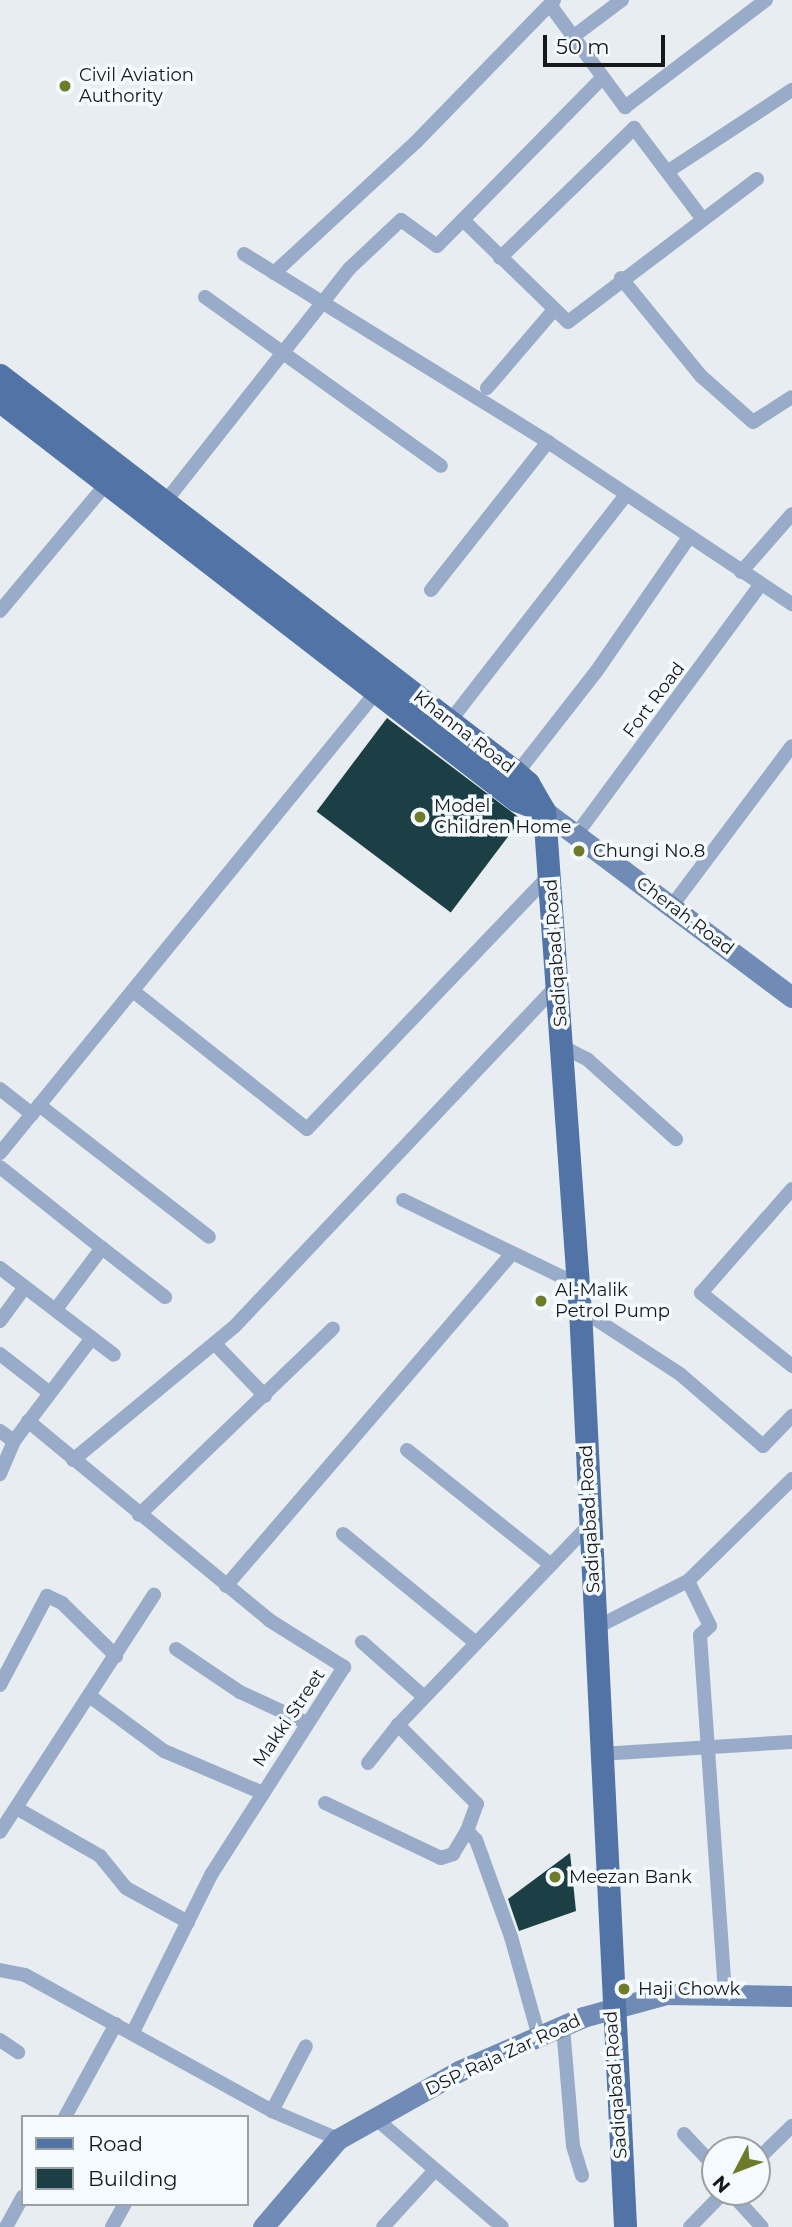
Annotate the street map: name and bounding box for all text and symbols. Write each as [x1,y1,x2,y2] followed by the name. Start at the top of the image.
[547,21,670,65] scale bar
[556,34,610,59] text: 50 m
[79,65,194,108] place label: Civil Aviation Authority
[57,78,73,94] marker: Civil Aviation Authority
[619,658,689,742] street label: Fort Road
[409,686,519,778] street label: Khanna Road
[434,796,571,838] place label: Model Children Home
[412,809,428,825] marker: Model Children Home
[593,840,705,862] place label: Chungi No.8
[571,843,587,859] marker: Chungi No.8
[632,872,738,960] street label: Cherah Road
[540,878,572,1028] street label: Sadiqabad Road
[555,1280,670,1322] place label: Al-Malik Petrol Pump
[533,1293,549,1309] marker: Al-Malik Petrol Pump
[575,1444,605,1594] street label: Sadiqabad Road
[248,1665,330,1771] street label: Makki Street
[569,1866,692,1888] place label: Meezan Bank
[547,1869,563,1885] marker: Meezan Bank
[638,1978,740,2000] place label: Haji Chowk
[616,1981,632,1997] marker: Haji Chowk
[422,2010,584,2100] street label: DSP Raja Zar Road
[600,2010,632,2160] street label: Sadiqabad Road
[21,2115,248,2206] legend
[88,2131,143,2156] text: Road
[701,2136,771,2206] north arrow
[88,2166,178,2191] text: Building
[708,2171,735,2197] text: N

